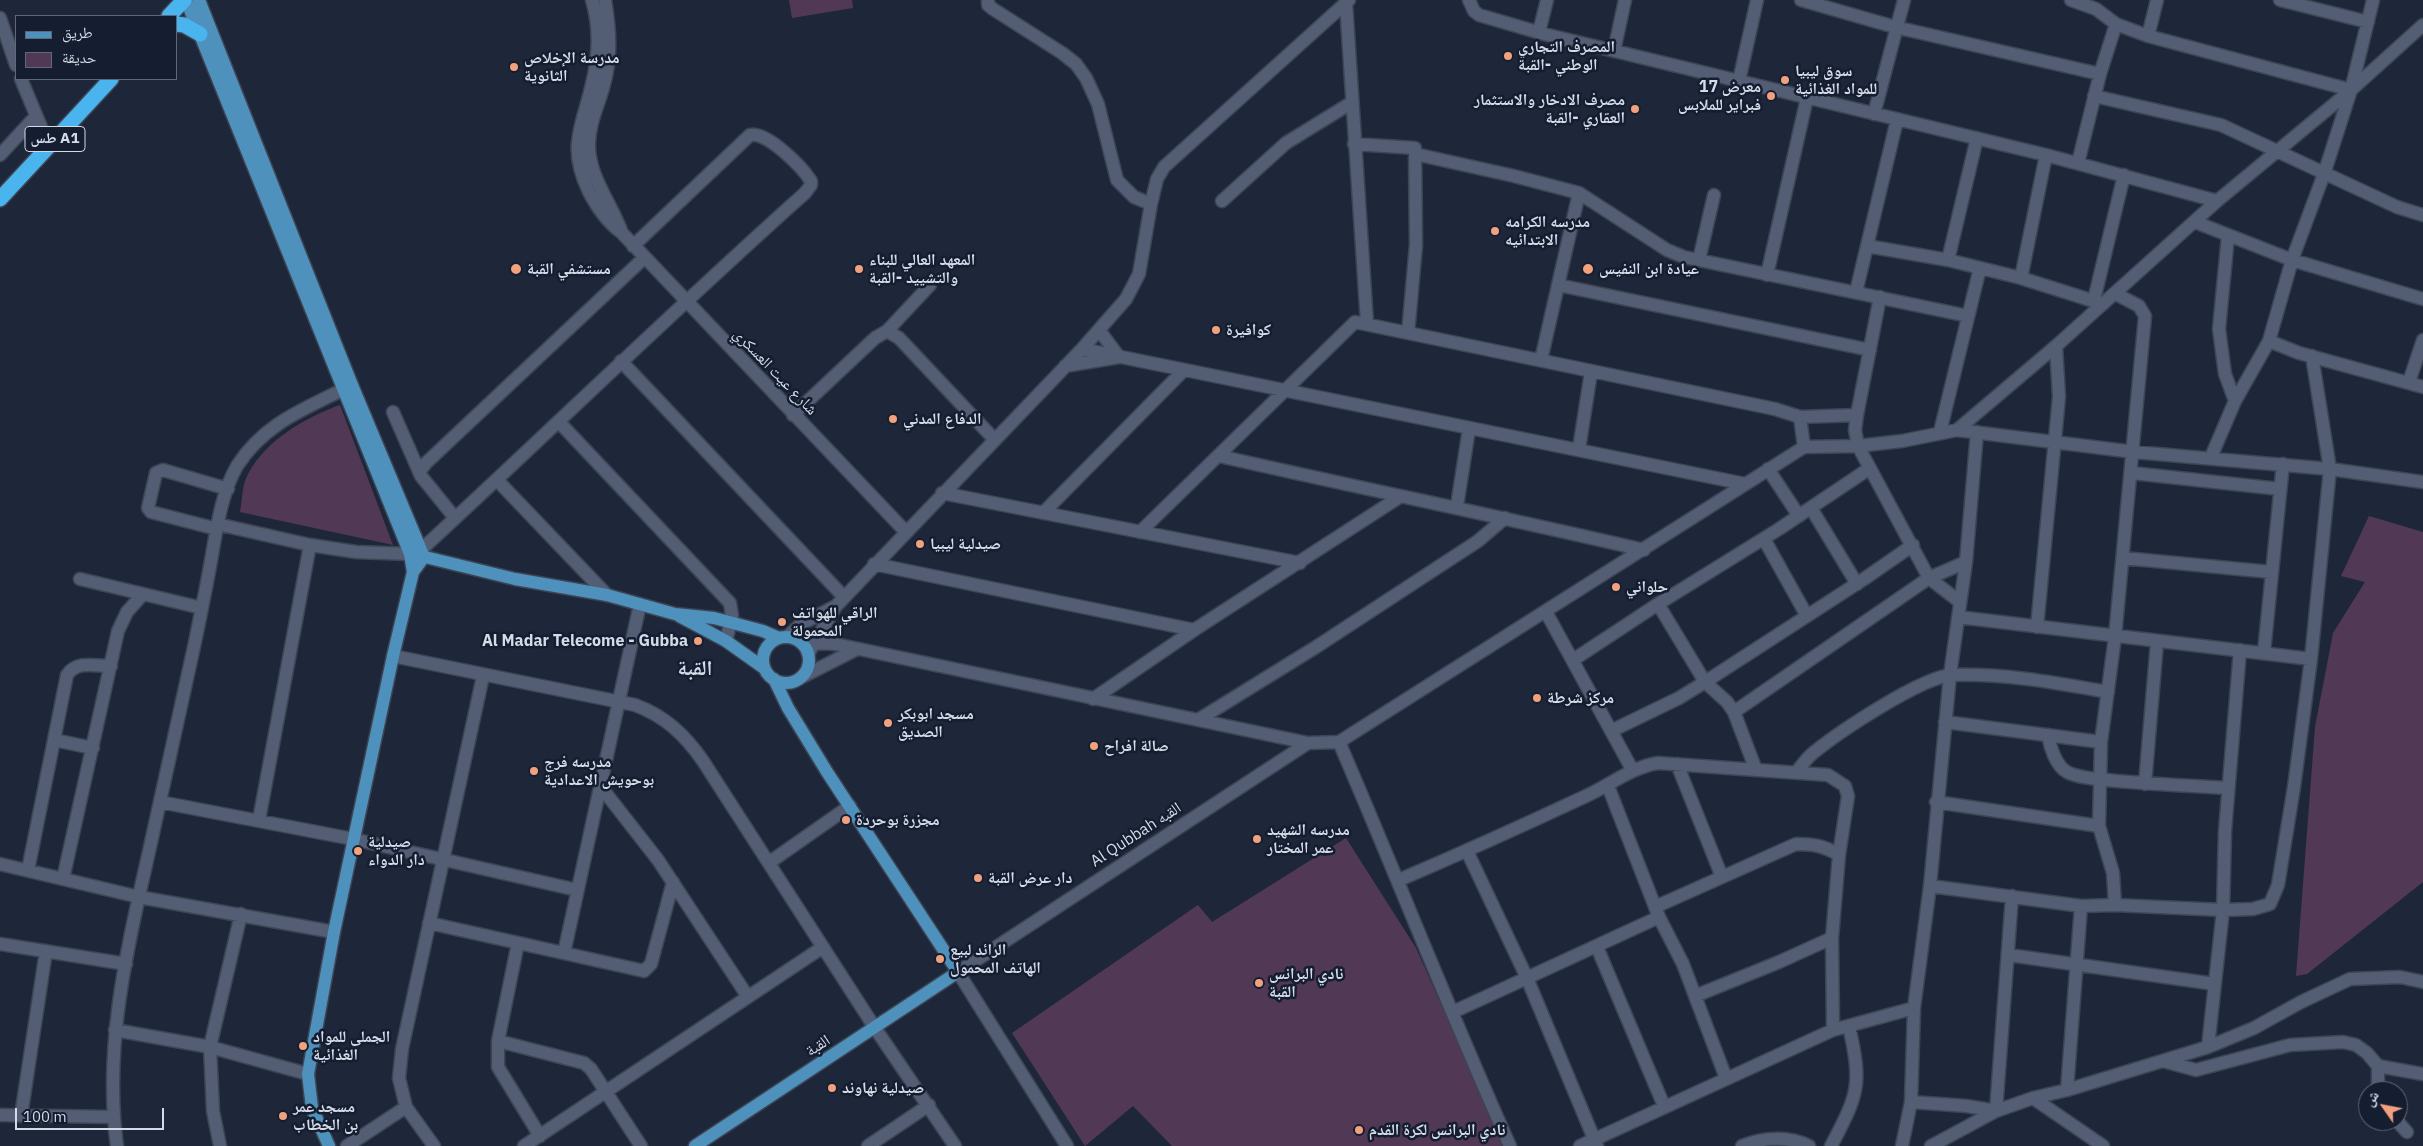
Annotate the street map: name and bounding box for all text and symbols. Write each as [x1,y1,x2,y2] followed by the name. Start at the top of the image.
[15,15,178,80] legend
[62,23,93,42] text: طريق
[1518,37,1615,75] place label: المصرف التجاري الوطني -القبة
[62,48,96,67] text: حديقة
[524,48,620,86] place label: مدرسة الإخلاص الثانوية
[1502,50,1514,62] marker: المصرف التجاري الوطني -القبة
[508,61,520,73] marker: مدرسة الإخلاص الثانوية
[1795,61,1877,99] place label: سوق ليبيا للمواد الغذائية
[1779,74,1791,86] marker: سوق ليبيا للمواد الغذائية
[1678,77,1761,115] place label: معرض 17 فبراير للملابس
[1474,90,1625,128] place label: مصرف الادخار والاستثمار العقاري -القبة
[1765,90,1777,102] marker: معرض 17 فبراير للملابس
[1629,103,1641,115] marker: مصرف الادخار والاستثمار العقاري -القبة
[25,126,85,152] road number: طس A1
[1505,212,1590,250] place label: مدرسه الكرامه الابتدائيه
[1489,225,1501,237] marker: مدرسه الكرامه الابتدائيه
[869,250,975,288] place label: المعهد العالي للبناء والتشييد -القبة
[527,259,611,279] place label: مستشفي القبة
[1599,259,1699,279] place label: عيادة ابن النفيس
[509,262,523,276] marker: مستشفي القبة
[1581,262,1595,276] marker: عيادة ابن النفيس
[853,263,865,275] marker: المعهد العالي للبناء والتشييد -القبة
[1226,320,1271,340] place label: كوافيرة
[1210,324,1222,336] marker: كوافيرة
[729,325,821,419] street label: شارع عيت العسكري
[903,409,981,429] place label: الدفاع المدني
[887,413,899,425] marker: الدفاع المدني
[930,534,1001,554] place label: صيدلية ليبيا
[914,538,926,550] marker: صيدلية ليبيا
[1626,577,1668,597] place label: حلواني
[1610,581,1622,593] marker: حلواني
[792,603,877,641] place label: الراقي للهواتف المحمولة
[776,616,788,628] marker: الراقي للهواتف المحمولة
[482,631,688,651] place label: Al Madar Telecome - Gubba
[692,635,704,647] marker: Al Madar Telecome - Gubba
[677,656,713,682] district label: القبة
[1547,688,1614,708] place label: مركز شرطة
[1531,692,1543,704] marker: مركز شرطة
[898,704,974,742] place label: مسجد ابوبكر الصديق
[882,717,894,729] marker: مسجد ابوبكر الصديق
[1104,736,1169,756] place label: صالة افراح
[1088,740,1100,752] marker: صالة افراح
[544,752,654,790] place label: مدرسه فرج بوحويش الاعدادية
[528,765,540,777] marker: مدرسه فرج بوحويش الاعدادية
[1087,799,1185,871] street label: Al Qubbah القبه
[856,810,940,830] place label: مجزرة بوحردة
[840,814,852,826] marker: مجزرة بوحردة
[1267,820,1350,858] place label: مدرسه الشهيد عمر المختار
[368,832,425,870] place label: صيدلية دار الدواء
[1251,833,1263,845] marker: مدرسه الشهيد عمر المختار
[352,845,364,857] marker: صيدلية دار الدواء
[988,868,1073,888] place label: دار عرض القبة
[972,872,984,884] marker: دار عرض القبة
[950,940,1041,978] place label: الرائد لبيع الهاتف المحمول
[934,953,946,965] marker: الرائد لبيع الهاتف المحمول
[1269,964,1343,1002] place label: نادي البرانس القبة
[1253,977,1265,989] marker: نادي البرانس القبة
[313,1027,390,1065] place label: الجملي للمواد الغذائية
[802,1031,834,1061] street label: القبة
[297,1040,309,1052] marker: الجملي للمواد الغذائية
[842,1078,924,1098] place label: صيدلية نهاوند
[2358,1081,2408,1131] north arrow
[826,1082,838,1094] marker: صيدلية نهاوند
[2360,1087,2383,1110] text: ش
[293,1097,358,1135] place label: مسجد عمر بن الخطاب
[18,1098,166,1130] scale bar
[23,1107,67,1126] text: 100 m
[277,1110,289,1122] marker: مسجد عمر بن الخطاب
[1369,1120,1506,1140] place label: نادي البرانس لكرة القدم
[1353,1124,1365,1136] marker: نادي البرانس لكرة القدم

